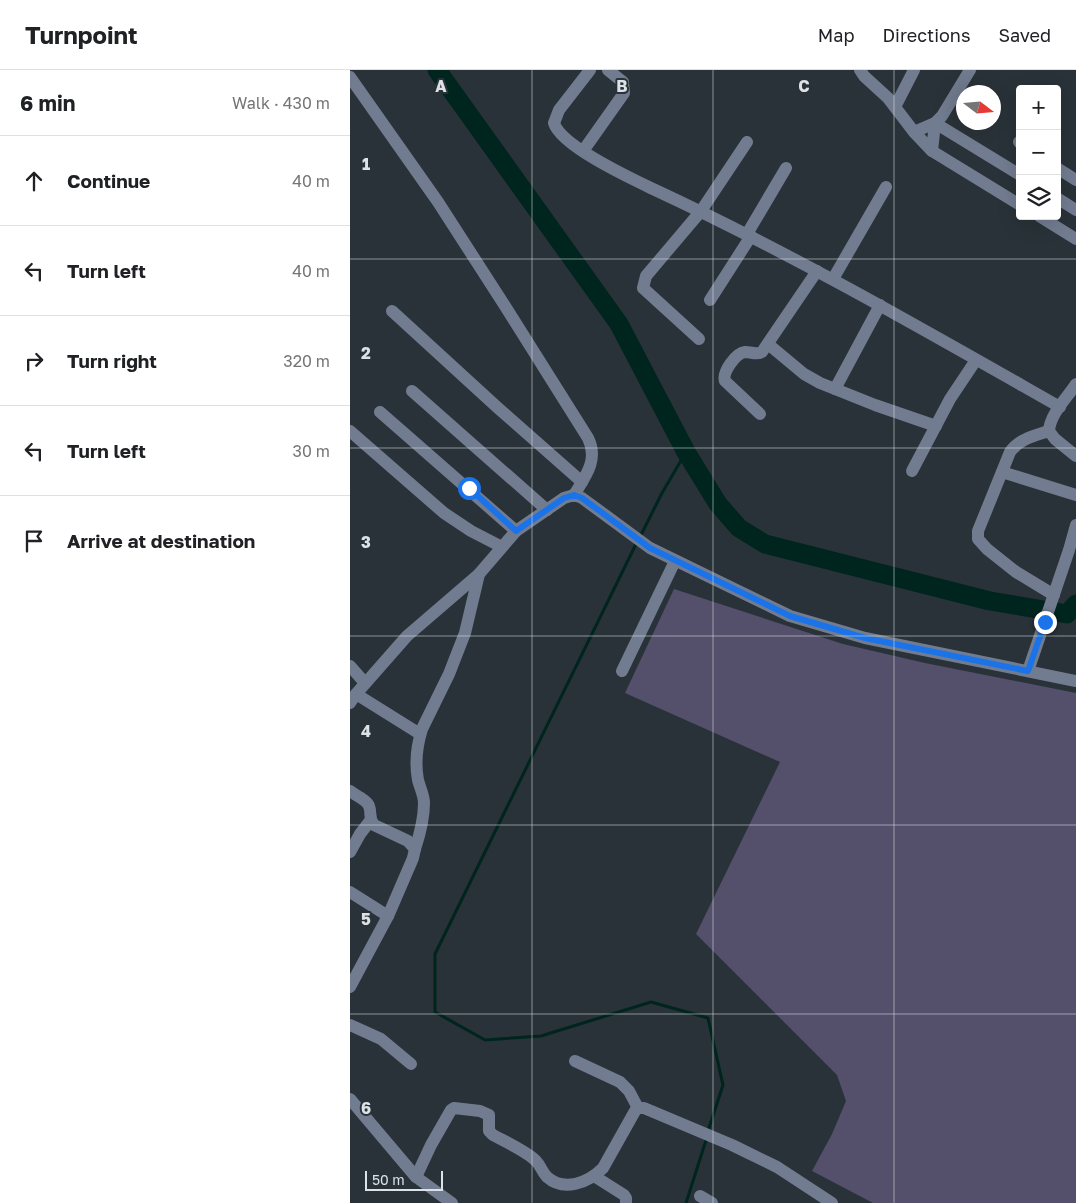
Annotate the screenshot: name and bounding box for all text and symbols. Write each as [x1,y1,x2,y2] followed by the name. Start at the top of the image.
[25,20,138,49] text: Turnpoint
[818,24,854,46] text: Map
[882,24,970,46] text: Directions
[998,24,1051,46] text: Saved
[435,76,447,96] text: A
[616,76,628,96] text: B
[798,76,810,96] text: C
[956,85,1001,130] north arrow
[1016,85,1061,220] map controls
[1016,85,1061,130] button: +
[20,90,75,116] text: 6 min
[232,93,330,113] text: Walk · 430 m
[1016,130,1061,175] button: −
[362,154,370,174] text: 1
[20,167,48,195] icon: ahead
[67,169,150,192] text: Continue
[292,171,330,191] text: 40 m
[1016,175,1061,220] button: layers
[20,257,48,285] icon: left
[67,259,146,282] text: Turn left
[292,261,330,281] text: 40 m
[361,343,371,363] text: 2
[20,347,48,375] icon: right
[67,349,157,372] text: Turn right
[283,351,330,371] text: 320 m
[20,437,48,465] icon: left
[67,439,146,462] text: Turn left
[293,441,330,461] text: 30 m
[458,477,481,500] route start
[20,527,48,555] icon: arrive
[67,529,255,552] text: Arrive at destination
[361,532,371,552] text: 3
[1034,611,1057,634] route end
[361,721,371,741] text: 4
[361,909,371,929] text: 5
[361,1098,371,1118] text: 6
[365,1168,442,1191] scale bar
[372,1171,405,1188] text: 50 m

